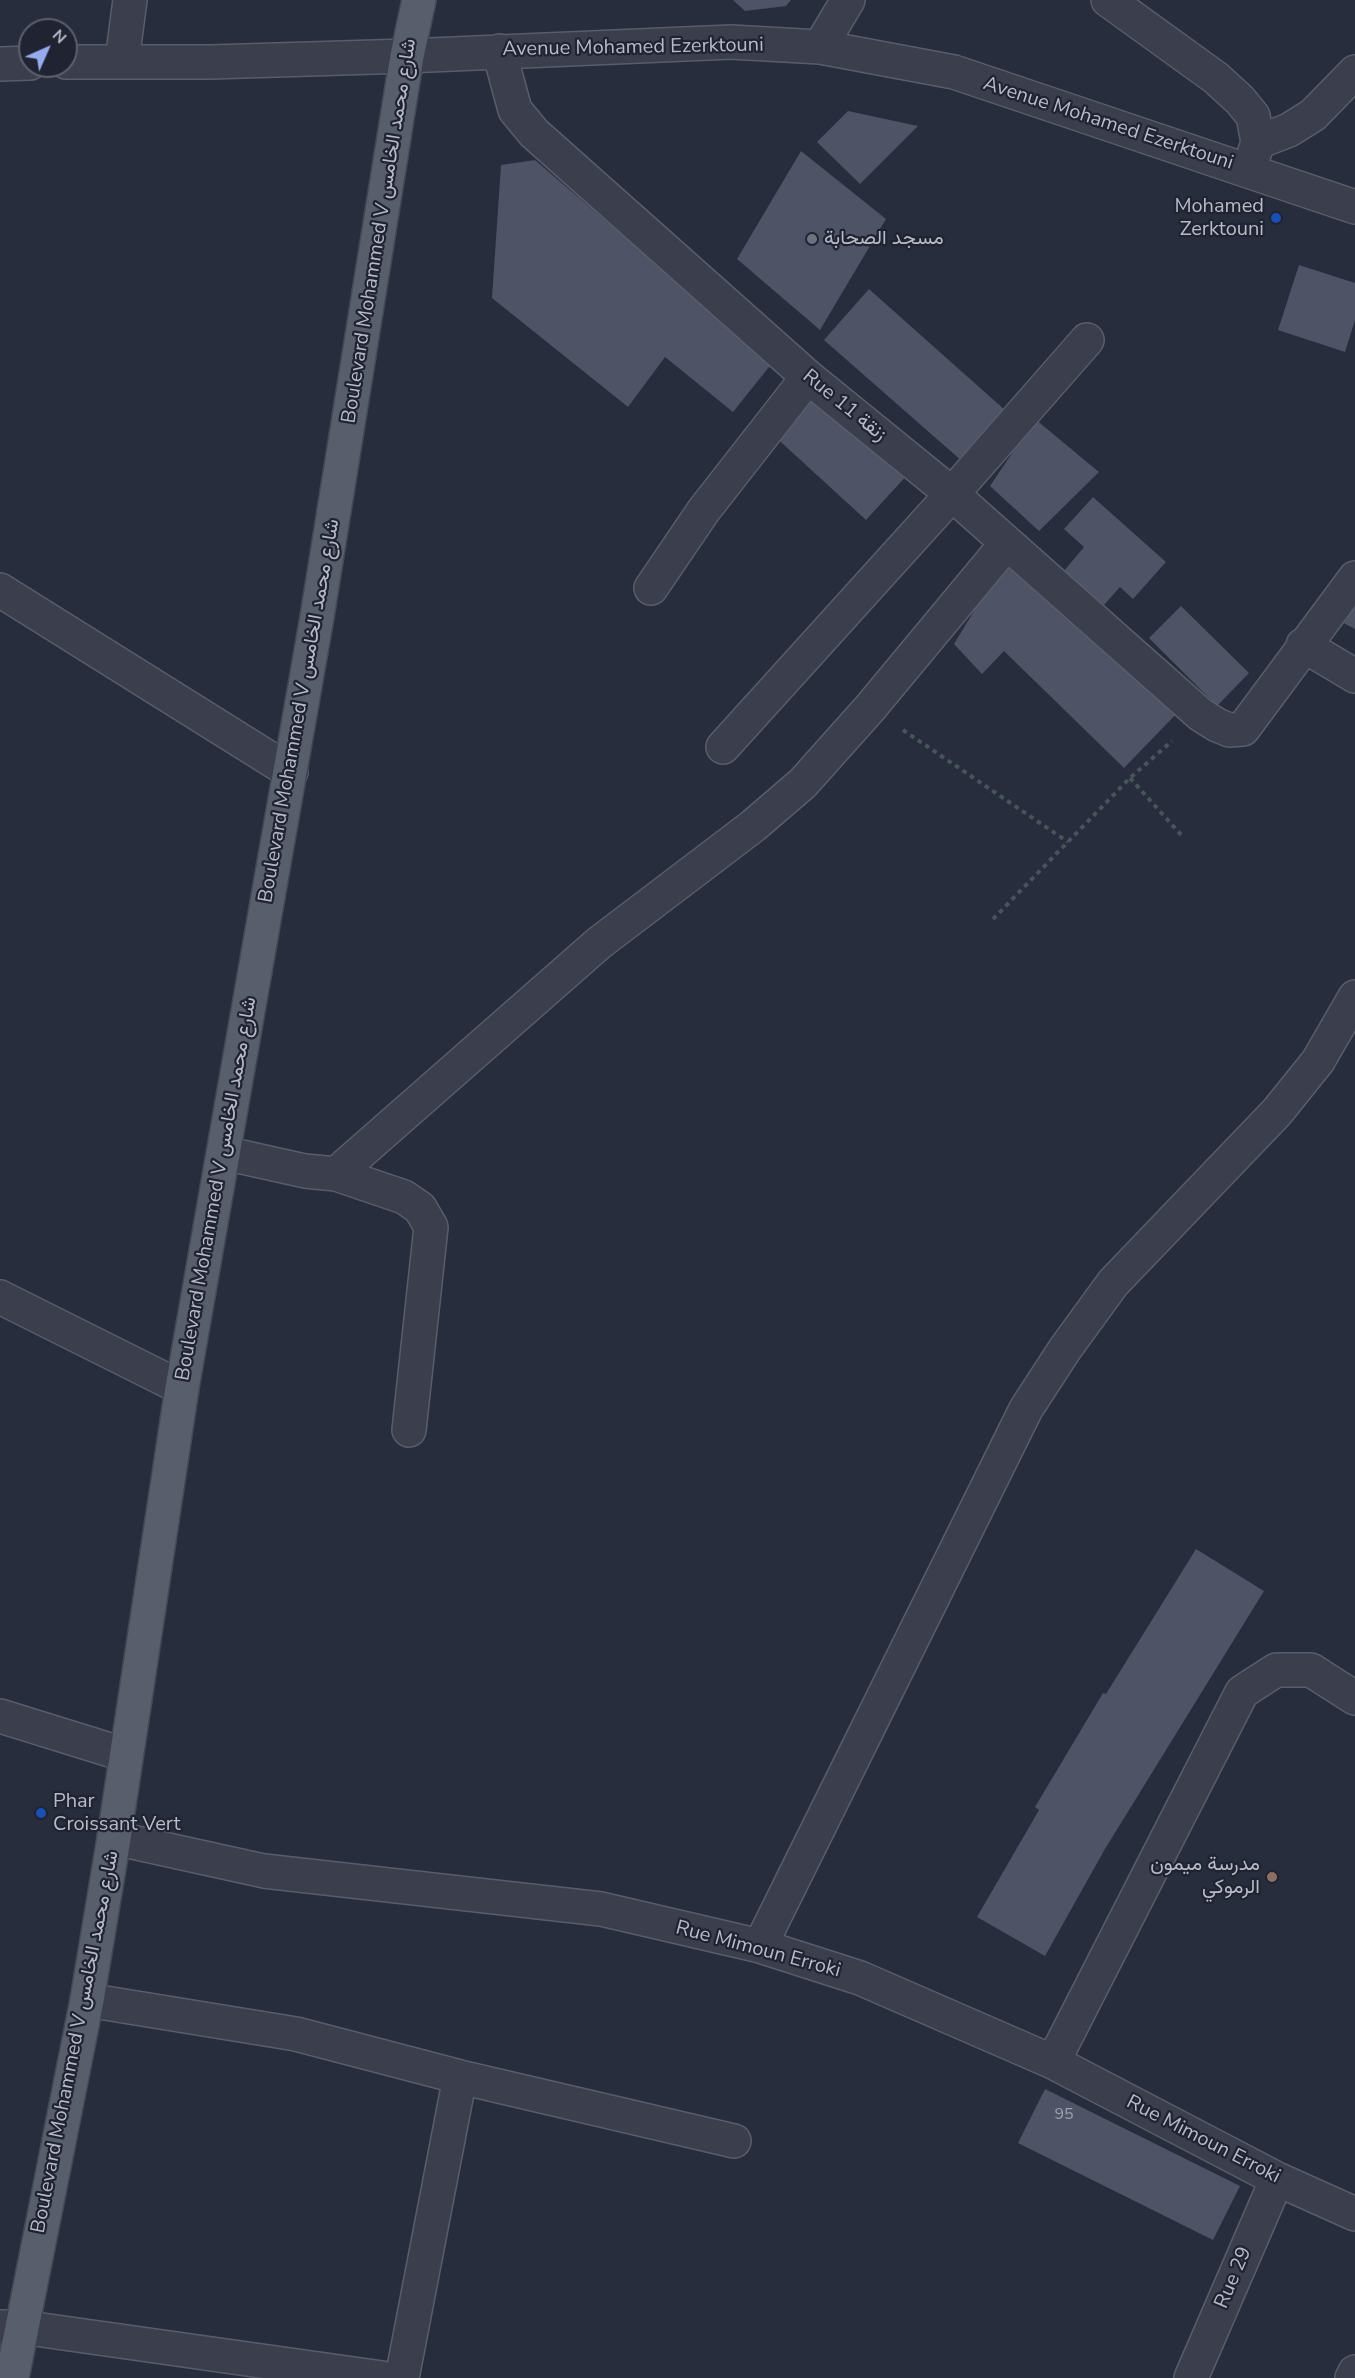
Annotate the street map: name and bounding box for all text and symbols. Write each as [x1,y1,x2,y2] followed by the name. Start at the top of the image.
[18,18,78,78] north arrow
[47,25,71,49] text: N
[502,34,764,62] street label: Avenue Mohamed Ezerktouni
[338,37,422,425] street label: Boulevard Mohammed V شارع محمد الخامس
[980,72,1236,176] street label: Avenue Mohamed Ezerktouni
[1174,195,1264,242] place label: Mohamed Zerktouni
[1269,211,1283,225] marker: Mohamed Zerktouni
[824,227,944,251] place label: مسجد الصحابة
[805,232,819,246] marker: مسجد الصحابة
[797,365,891,447] street label: Rue 11 زنقة
[254,517,346,905] street label: Boulevard Mohammed V شارع محمد الخامس
[171,995,263,1383] street label: Boulevard Mohammed V شارع محمد الخامس
[53,1790,181,1837] place label: Phar Croissant Vert
[34,1806,48,1820] marker: Phar Croissant Vert
[27,1849,125,2235] street label: Boulevard Mohammed V شارع محمد الخامس
[1150,1853,1260,1900] place label: مدرسة ميمون الرموكي
[1265,1870,1279,1884] marker: مدرسة ميمون الرموكي
[673,1916,843,1984] street label: Rue Mimoun Erroki
[1122,2091,1284,2189] street label: Rue Mimoun Erroki
[1054,2105,1074,2125] house number: 95
[1210,2244,1258,2312] street label: Rue 29

